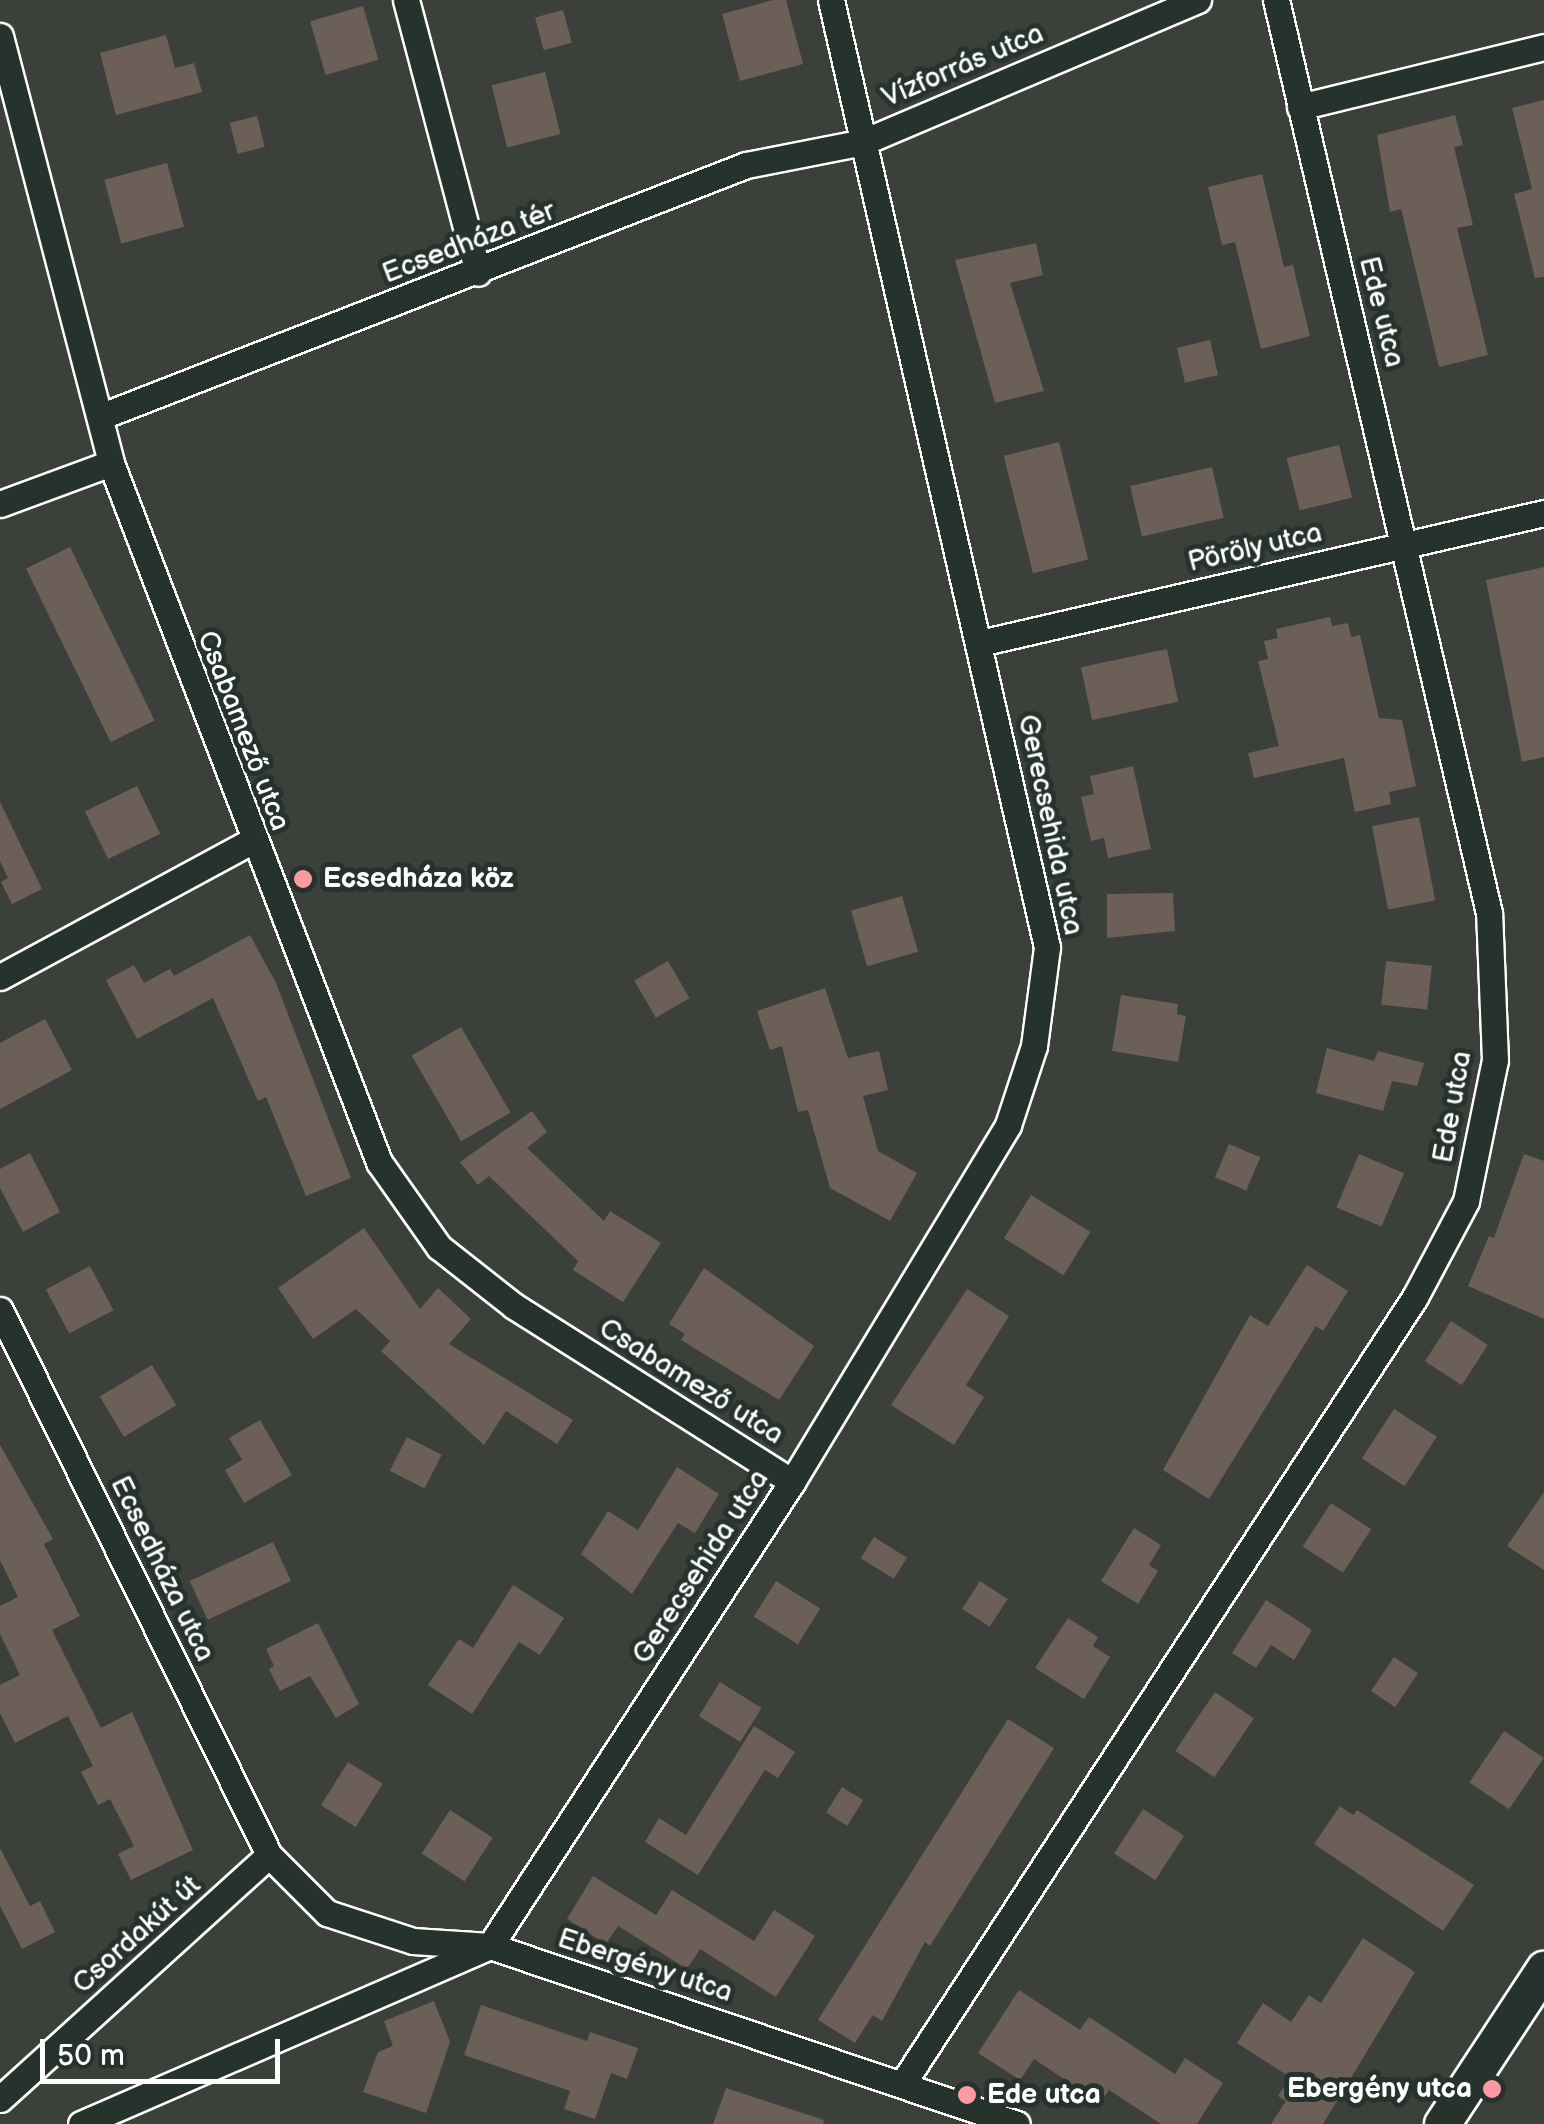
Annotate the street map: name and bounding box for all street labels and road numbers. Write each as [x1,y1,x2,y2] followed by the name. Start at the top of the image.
[877,17,1049,115] street label: Vízforrás utca
[378,195,560,291] street label: Ecsedháza tér
[1351,253,1411,371] street label: Ede utca
[1184,516,1326,580] street label: Pöröly utca
[189,626,297,836] street label: Csabamező utca
[1010,712,1090,938] street label: Gerecsehida utca
[1427,1049,1479,1165] street label: Ede utca
[593,1312,789,1452] street label: Csabamező utca
[626,1464,776,1670] street label: Gerecsehida utca
[103,1471,221,1667] street label: Ecsedháza utca
[66,1869,208,2001] street label: Csordakút út
[553,1922,737,2010] street label: Ebergény utca

